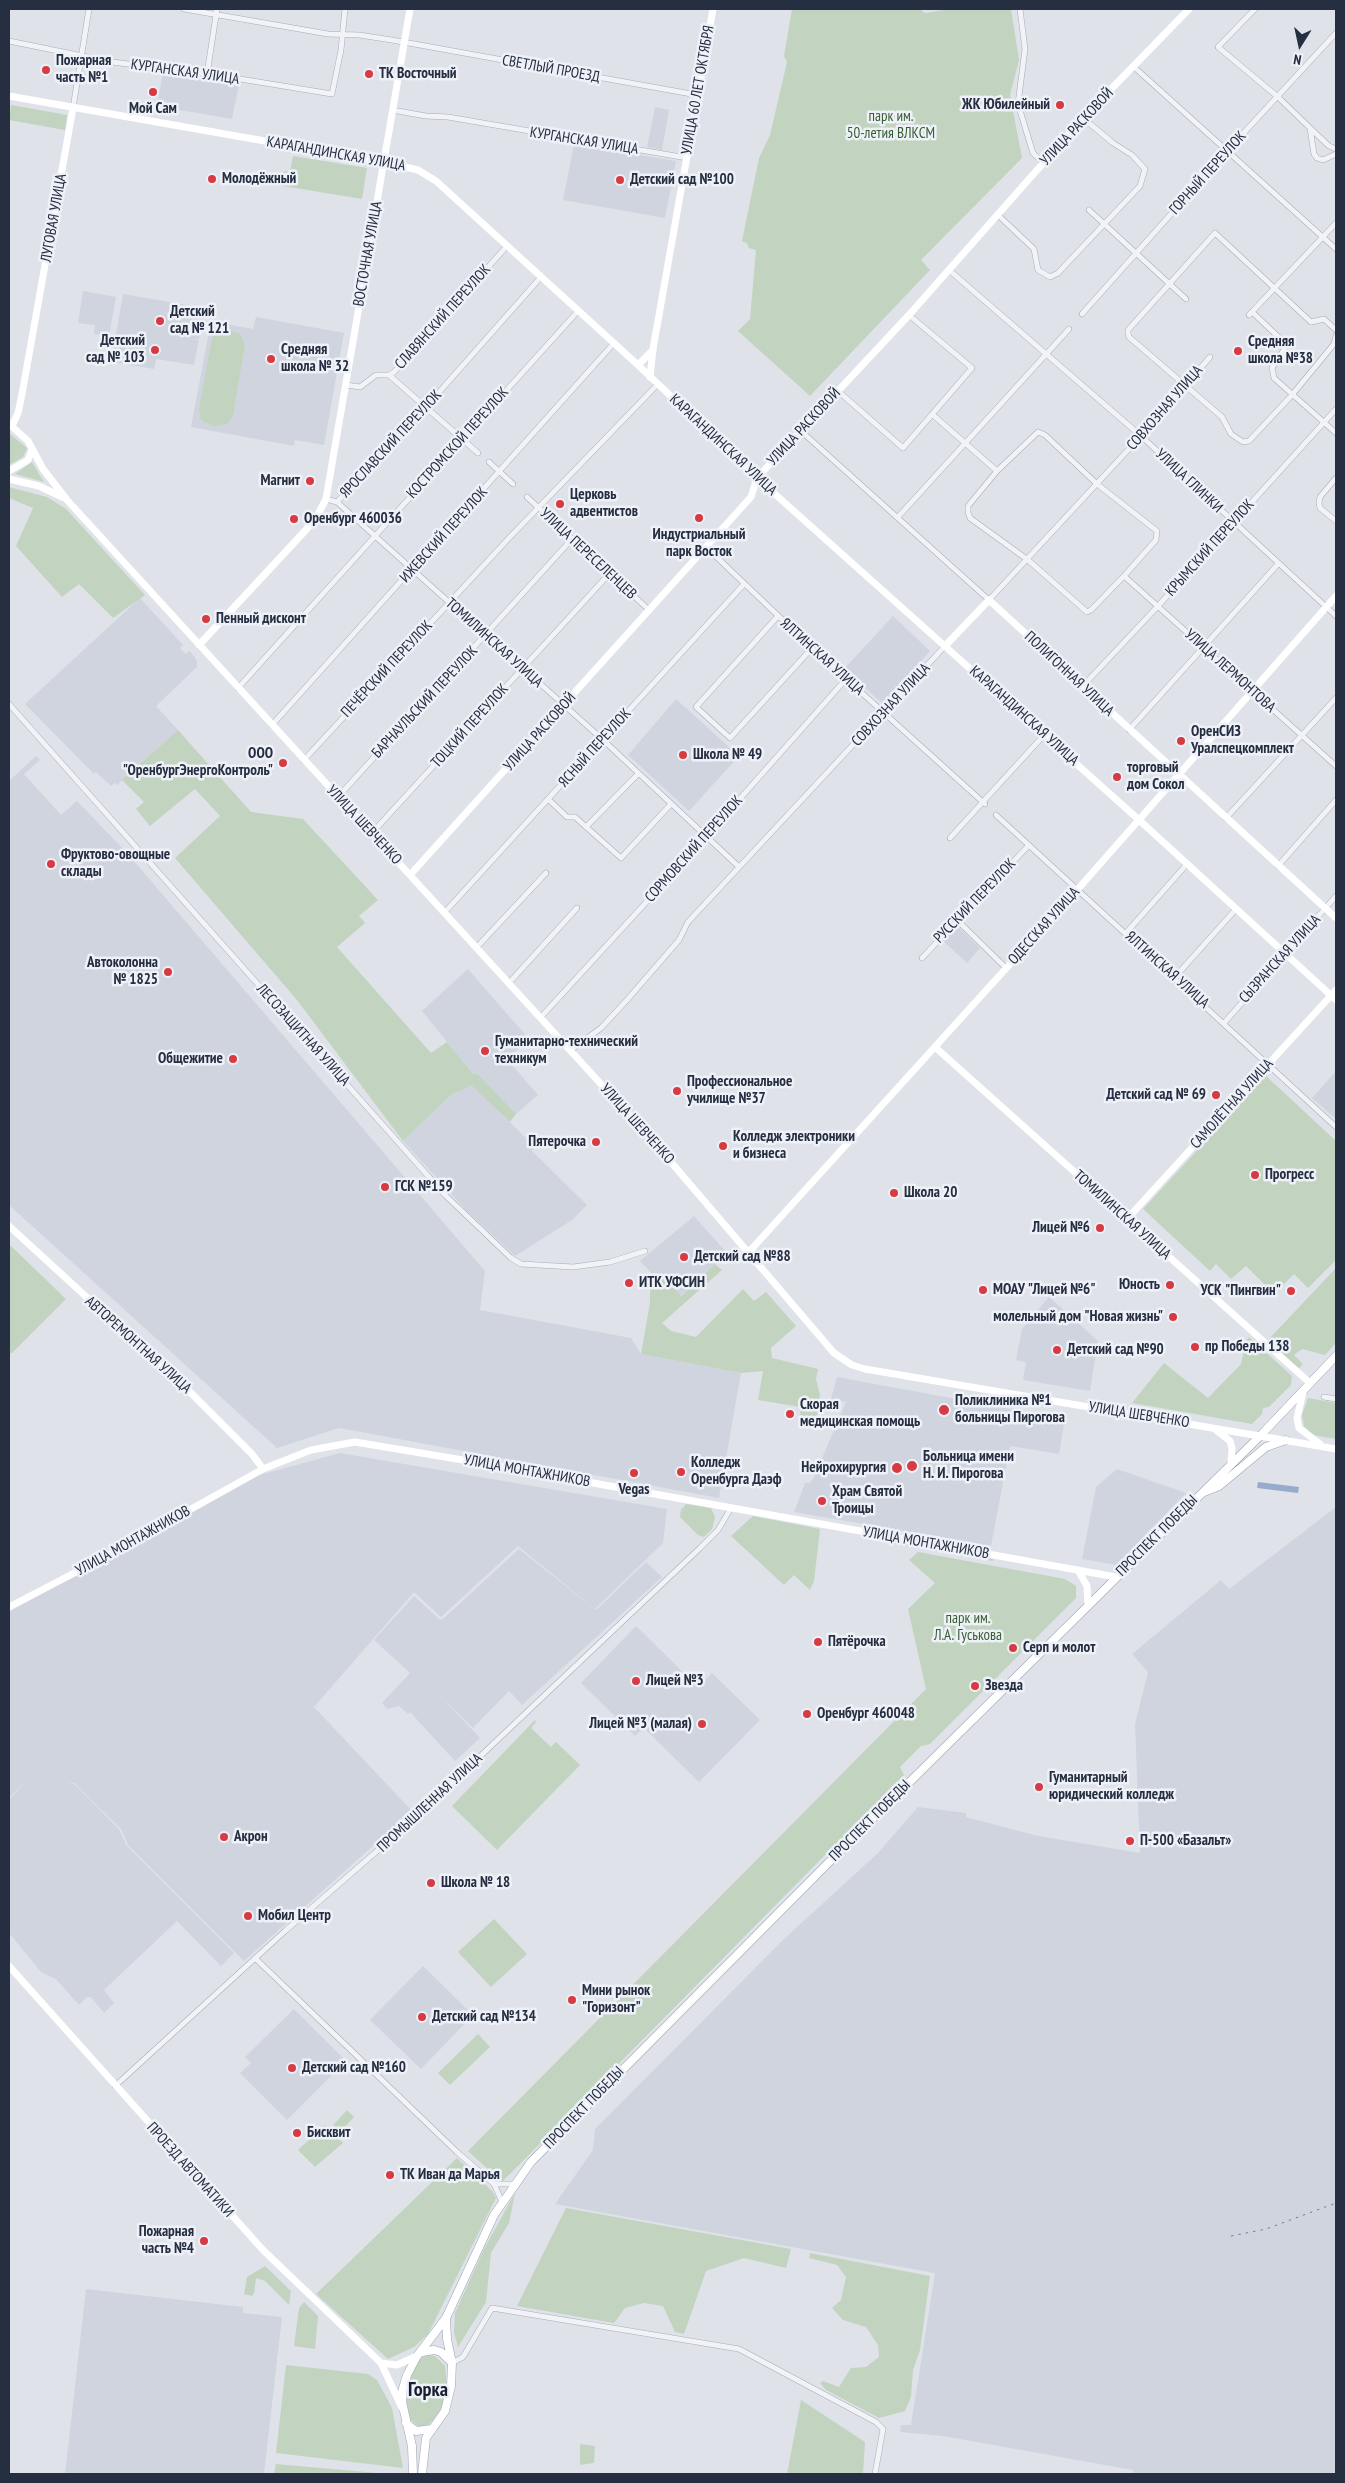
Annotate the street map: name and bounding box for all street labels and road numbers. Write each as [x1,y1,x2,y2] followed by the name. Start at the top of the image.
[678,24,718,156] street label: УЛИЦА 60 ЛЕТ ОКТЯБРЯ
[501,52,601,86] street label: СВЕТЛЫЙ ПРОЕЗД
[130,55,240,89] street label: КУРГАНСКАЯ УЛИЦА
[1037,85,1117,169] street label: УЛИЦА РАСКОВОЙ
[529,124,639,158] street label: КУРГАНСКАЯ УЛИЦА
[1166,128,1250,218] street label: ГОРНЫЙ ПЕРЕУЛОК
[265,133,407,175] street label: КАРАГАНДИНСКАЯ УЛИЦА
[37,172,71,264] street label: ЛУГОВАЯ УЛИЦА
[350,200,386,308] street label: ВОСТОЧНАЯ УЛИЦА
[391,261,495,373] street label: СЛАВЯНСКИЙ ПЕРЕУЛОК
[1123,362,1207,454] street label: СОВХОЗНАЯ УЛИЦА
[403,384,513,502] street label: КОСТРОМСКОЙ ПЕРЕУЛОК
[764,385,844,469] street label: УЛИЦА РАСКОВОЙ
[336,386,446,502] street label: ЯРОСЛАВСКИЙ ПЕРЕУЛОК
[665,390,781,500] street label: КАРАГАНДИНСКАЯ УЛИЦА
[1152,445,1226,517] street label: УЛИЦА ГЛИНКИ
[396,483,492,587] street label: ИЖЕВСКИЙ ПЕРЕУЛОК
[1162,496,1258,600] street label: КРЫМСКИЙ ПЕРЕУЛОК
[536,505,640,603] street label: УЛИЦА ПЕРЕСЕЛЕНЦЕВ
[442,595,546,691] street label: ТОМИЛИНСКАЯ УЛИЦА
[776,615,868,699] street label: ЯЛТИНСКАЯ УЛИЦА
[338,617,436,721] street label: ПЕЧЁРСКИЙ ПЕРЕУЛОК
[1181,626,1279,716] street label: УЛИЦА ЛЕРМОНТОВА
[1020,628,1118,720] street label: ПОЛИГОННАЯ УЛИЦА
[368,642,482,762] street label: БАРНАУЛЬСКИЙ ПЕРЕУЛОК
[848,660,934,750] street label: СОВХОЗНАЯ УЛИЦА
[966,662,1082,770] street label: КАРАГАНДИНСКАЯ УЛИЦА
[428,680,512,772] street label: ТОЦКИЙ ПЕРЕУЛОК
[500,689,580,775] street label: УЛИЦА РАСКОВОЙ
[555,705,635,791] street label: ЯСНЫЙ ПЕРЕУЛОК
[323,782,405,868] street label: УЛИЦА ШЕВЧЕНКО
[641,792,747,906] street label: СОРМОВСКИЙ ПЕРЕУЛОК
[930,855,1020,947] street label: РУССКИЙ ПЕРЕУЛОК
[1005,884,1083,968] street label: ОДЕССКАЯ УЛИЦА
[1236,911,1324,1007] street label: СЫЗРАНСКАЯ УЛИЦА
[1121,928,1213,1012] street label: ЯЛТИНСКАЯ УЛИЦА
[252,980,354,1090] street label: ЛЕСОЗАЩИТНАЯ УЛИЦА
[1187,1055,1277,1153] street label: САМОЛЁТНАЯ УЛИЦА
[596,1080,678,1168] street label: УЛИЦА ШЕВЧЕНКО
[1070,1167,1174,1263] street label: ТОМИЛИНСКАЯ УЛИЦА
[81,1293,195,1397] street label: АВТОРЕМОНТНАЯ УЛИЦА
[1087,1398,1191,1432] street label: УЛИЦА ШЕВЧЕНКО
[462,1451,592,1491] street label: УЛИЦА МОНТАЖНИКОВ
[1113,1492,1201,1580] street label: ПРОСПЕКТ ПОБЕДЫ
[73,1502,193,1580] street label: УЛИЦА МОНТАЖНИКОВ
[861,1523,991,1563] street label: УЛИЦА МОНТАЖНИКОВ
[374,1750,486,1856] street label: ПРОМЫШЛЕННАЯ УЛИЦА
[826,1777,914,1865] street label: ПРОСПЕКТ ПОБЕДЫ
[540,2063,628,2153] street label: ПРОСПЕКТ ПОБЕДЫ
[143,2119,237,2221] street label: ПРОЕЗД АВТОМАТИКИ

